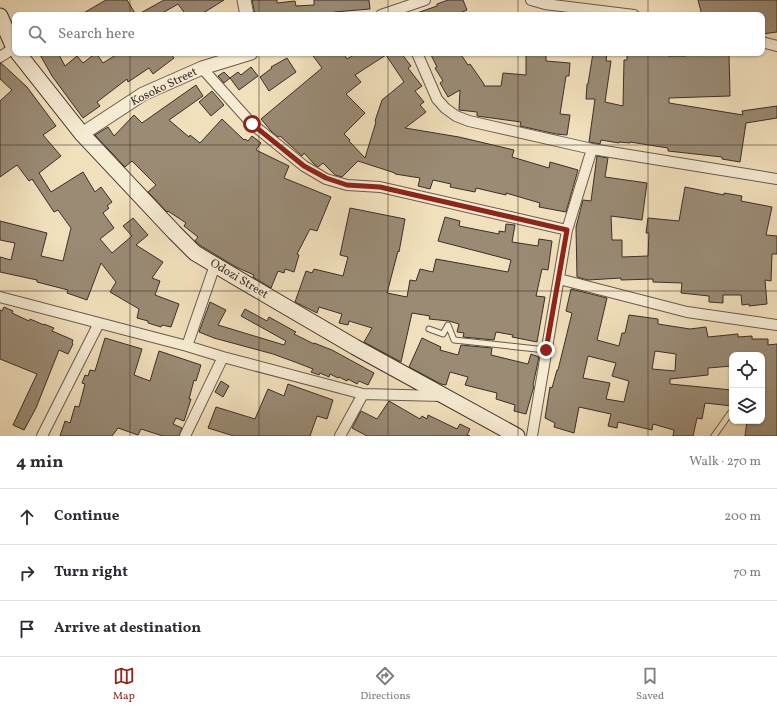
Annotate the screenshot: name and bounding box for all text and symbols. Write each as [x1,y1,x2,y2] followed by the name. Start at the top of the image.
[12,12,765,56] search box
[26,23,48,45] icon: search
[58,24,135,45] text: Search here
[128,64,200,110] street label: Kosoko Street
[243,115,261,133] route start
[207,255,271,303] street label: Odozi Street
[537,341,555,359] route end
[729,352,765,424] map controls
[729,352,765,388] button: locate
[729,388,765,424] button: layers
[16,451,63,474] text: 4 min
[689,453,761,471] text: Walk · 270 m
[16,506,38,528] icon: ahead
[54,506,119,527] text: Continue
[724,508,761,526] text: 200 m
[16,562,38,584] icon: right
[54,562,128,583] text: Turn right
[733,564,761,582] text: 70 m
[16,618,38,640] icon: arrive
[54,618,201,639] text: Arrive at destination
[113,665,135,704] tab: Map
[360,665,411,704] tab: Directions
[636,665,664,704] tab: Saved

